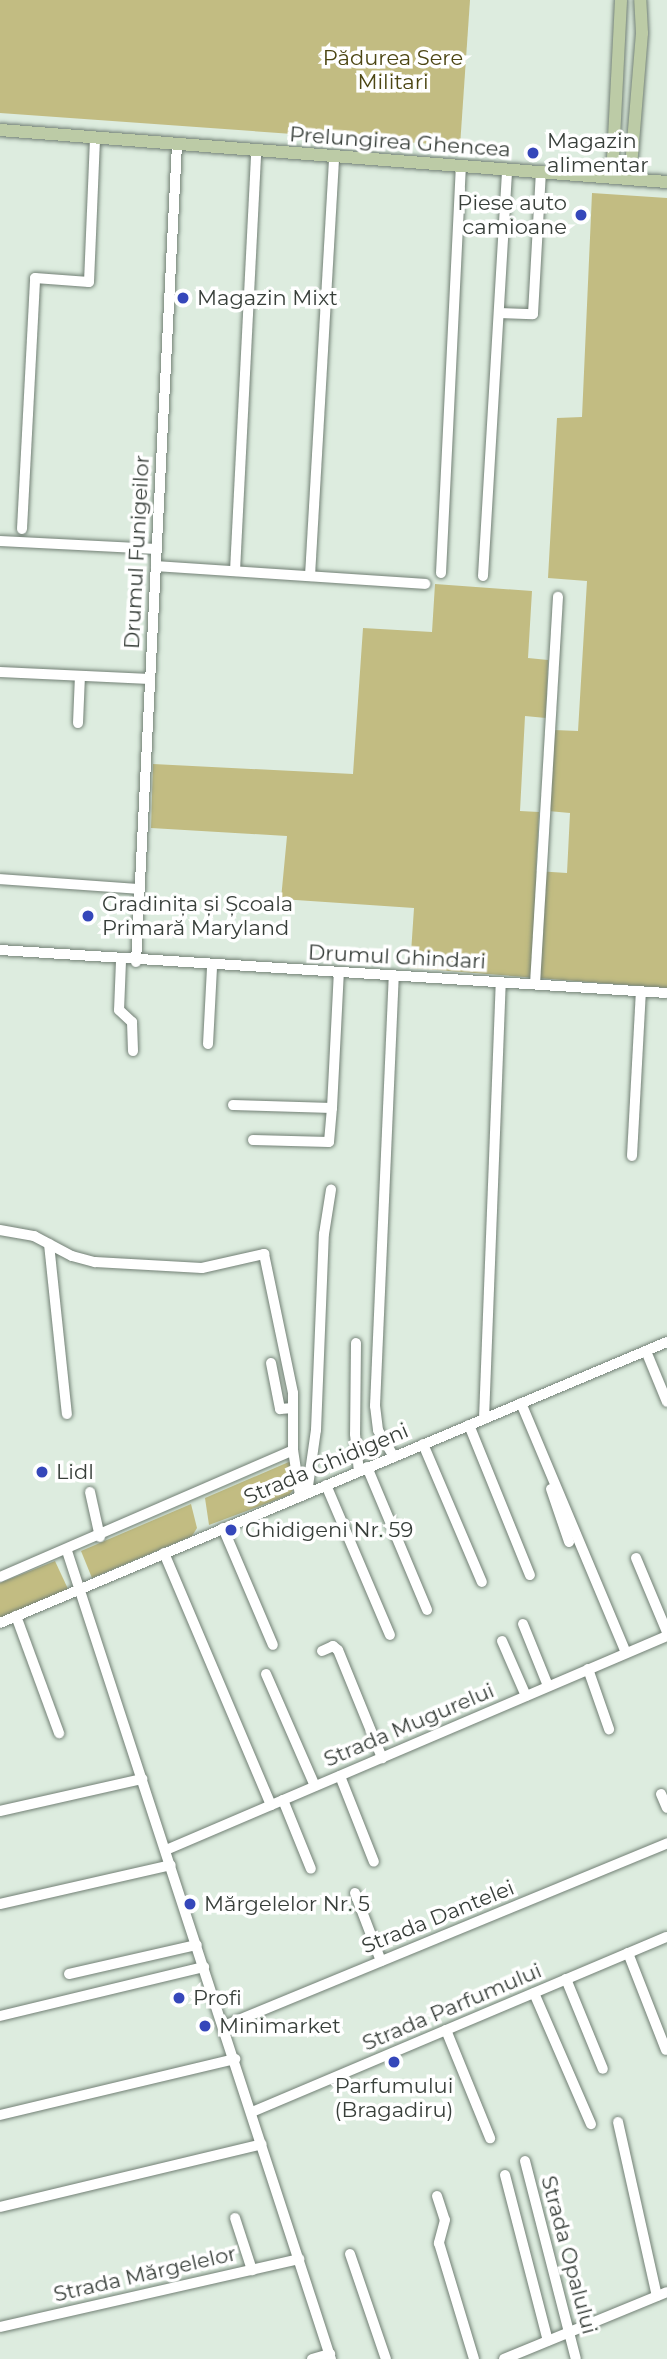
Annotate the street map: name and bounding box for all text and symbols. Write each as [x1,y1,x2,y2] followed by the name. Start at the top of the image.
[323,45,463,95] park label: Pădurea Sere Militari
[289,122,511,162] street label: Prelungirea Ghencea
[547,128,649,178] place label: Magazin alimentar
[525,145,541,161] marker: Magazin alimentar
[457,190,567,240] place label: Piese auto camioane
[573,207,589,223] marker: Piese auto camioane
[197,285,338,311] place label: Magazin Mixt
[175,290,191,306] marker: Magazin Mixt
[119,454,155,650] street label: Drumul Funigeilor
[102,891,293,941] place label: Gradinița și Școala Primară Maryland
[80,908,96,924] marker: Gradinița și Școala Primară Maryland
[307,940,487,974] street label: Drumul Ghindari
[240,1418,412,1510] street label: Strada Ghidigeni
[56,1459,94,1485] place label: Lidl
[34,1464,50,1480] marker: Lidl
[245,1517,413,1543] place label: Ghidigeni Nr. 59
[223,1522,239,1538] marker: Ghidigeni Nr. 59
[320,1678,498,1772] street label: Strada Mugurelui
[358,1875,518,1959] street label: Strada Dantelei
[204,1891,370,1917] place label: Mărgelelor Nr. 5
[182,1896,198,1912] marker: Mărgelelor Nr. 5
[359,1958,545,2056] street label: Strada Parfumului
[193,1985,242,2011] place label: Profi
[171,1990,187,2006] marker: Profi
[219,2013,341,2039] place label: Minimarket
[197,2018,213,2034] marker: Minimarket
[386,2054,402,2070] marker: Parfumului (Bragadiru)
[335,2073,453,2123] place label: Parfumului (Bragadiru)
[536,2173,602,2337] street label: Strada Opalului
[51,2241,239,2307] street label: Strada Mărgelelor

